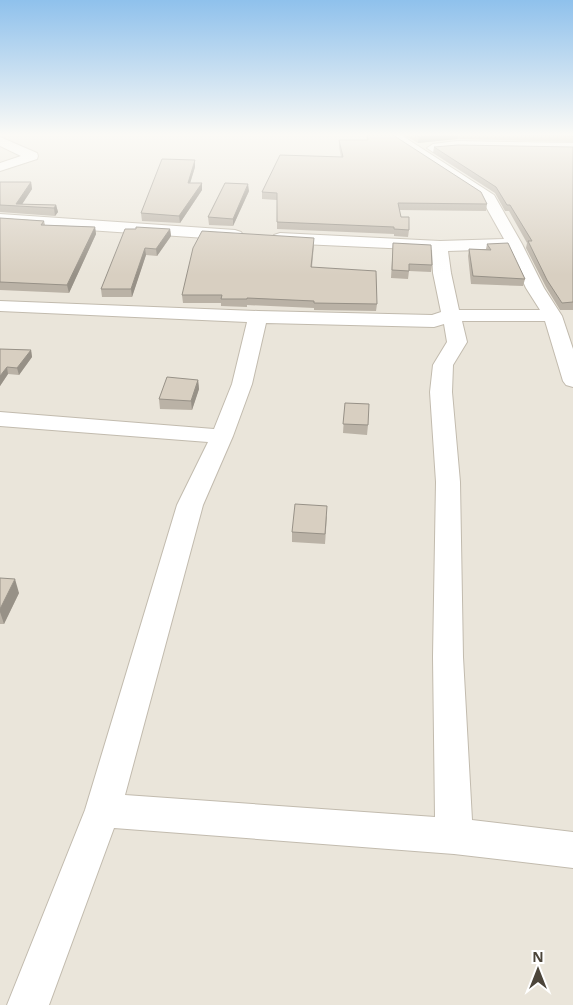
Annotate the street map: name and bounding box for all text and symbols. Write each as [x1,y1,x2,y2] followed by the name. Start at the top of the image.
[513,945,563,995] north arrow
[532,947,544,966] text: N

